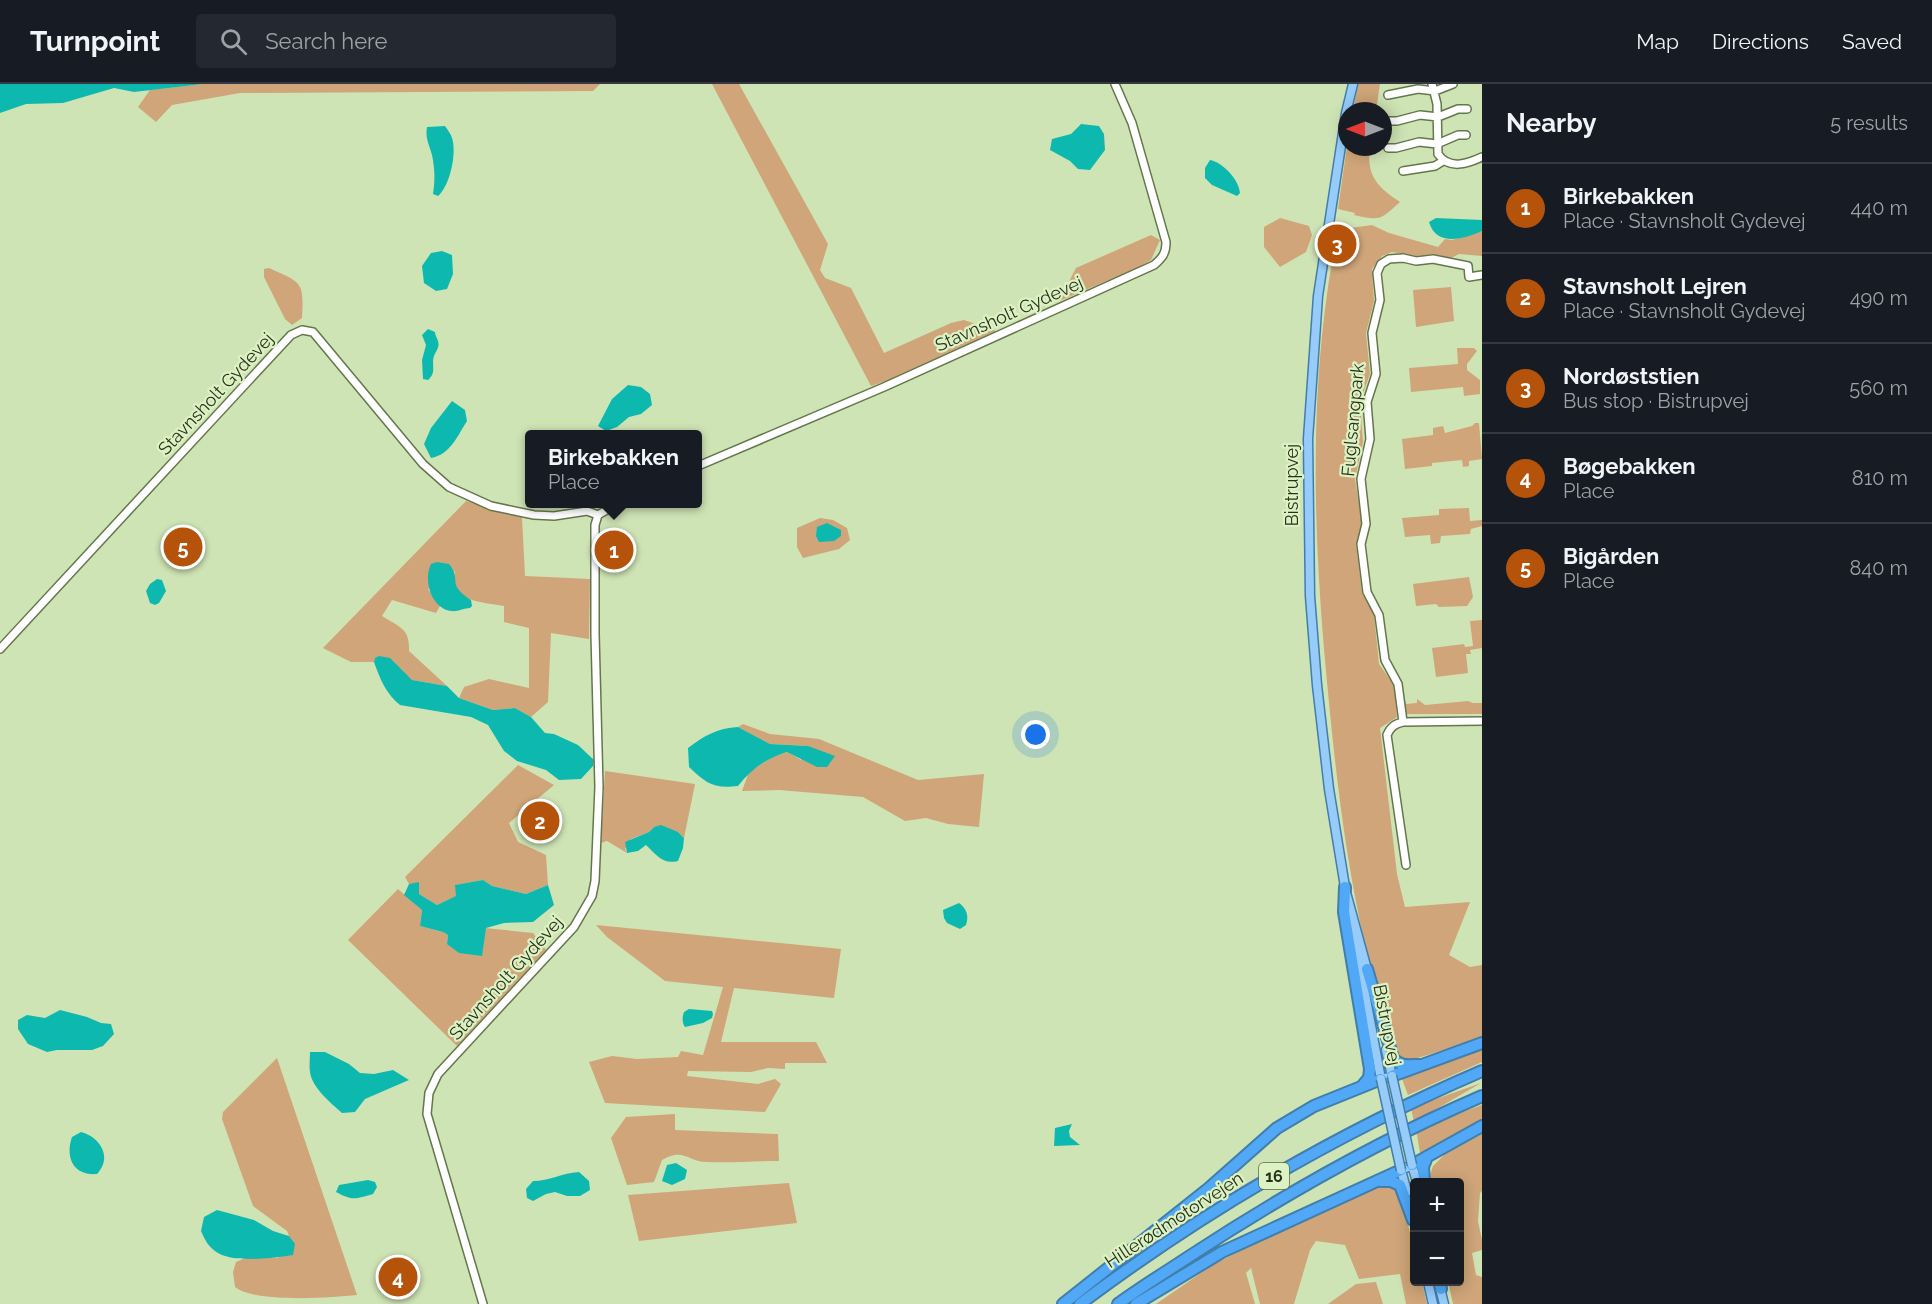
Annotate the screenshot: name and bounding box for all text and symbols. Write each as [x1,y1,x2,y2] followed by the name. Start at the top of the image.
[196,14,616,68] search box
[30,25,160,58] text: Turnpoint
[217,25,250,58] icon: search
[265,28,387,54] text: Search here
[1636,29,1679,54] text: Map
[1712,29,1809,54] text: Directions
[1842,29,1902,54] text: Saved
[1338,102,1392,156] north arrow
[1506,108,1596,138] text: Nearby
[1830,111,1908,135] text: 5 results
[1563,183,1694,209] text: Birkebakken
[1521,196,1530,220] text: 1
[1850,196,1908,220] text: 440 m
[1563,209,1805,233] text: Place · Stavnsholt Gydevej
[1318,222,1356,266] pin: 3
[932,272,1086,356] street label: Stavnsholt Gydevej
[1563,273,1747,299] text: Stavnsholt Lejren
[1520,286,1531,310] text: 2
[1850,286,1908,310] text: 490 m
[1563,299,1805,323] text: Place · Stavnsholt Gydevej
[154,328,278,459] street label: Stavnsholt Gydevej
[1337,362,1368,477] street label: Fuglsangpark
[1563,363,1699,389] text: Nordøststien
[1520,376,1531,400] text: 3
[1849,376,1908,400] text: 560 m
[1563,389,1749,413] text: Bus stop · Bistrupvej
[525,430,702,508] popup
[548,444,679,470] text: Birkebakken
[1281,444,1302,526] street label: Bistrupvej
[1563,453,1695,479] text: Bøgebakken
[1520,466,1531,490] text: 4
[1852,466,1908,490] text: 810 m
[548,470,599,494] text: Place
[1563,479,1614,503] text: Place
[164,524,202,570] pin: 5
[594,528,634,572] pin: 1
[1563,543,1659,569] text: Bigården
[1520,556,1531,580] text: 5
[1850,556,1908,580] text: 840 m
[1563,569,1614,593] text: Place
[1021,720,1050,749] your location
[520,798,560,844] pin: 2
[445,911,567,1044] street label: Stavnsholt Gydevej
[1369,982,1406,1067] street label: Bistrupvej
[1259,1163,1289,1189] road number: 16
[1101,1167,1247,1272] street label: Hillerødmotorvejen
[1410,1178,1464,1286] map controls
[1410,1178,1464,1232] button: +
[1410,1232,1464,1286] button: −
[378,1254,418,1300] pin: 4

